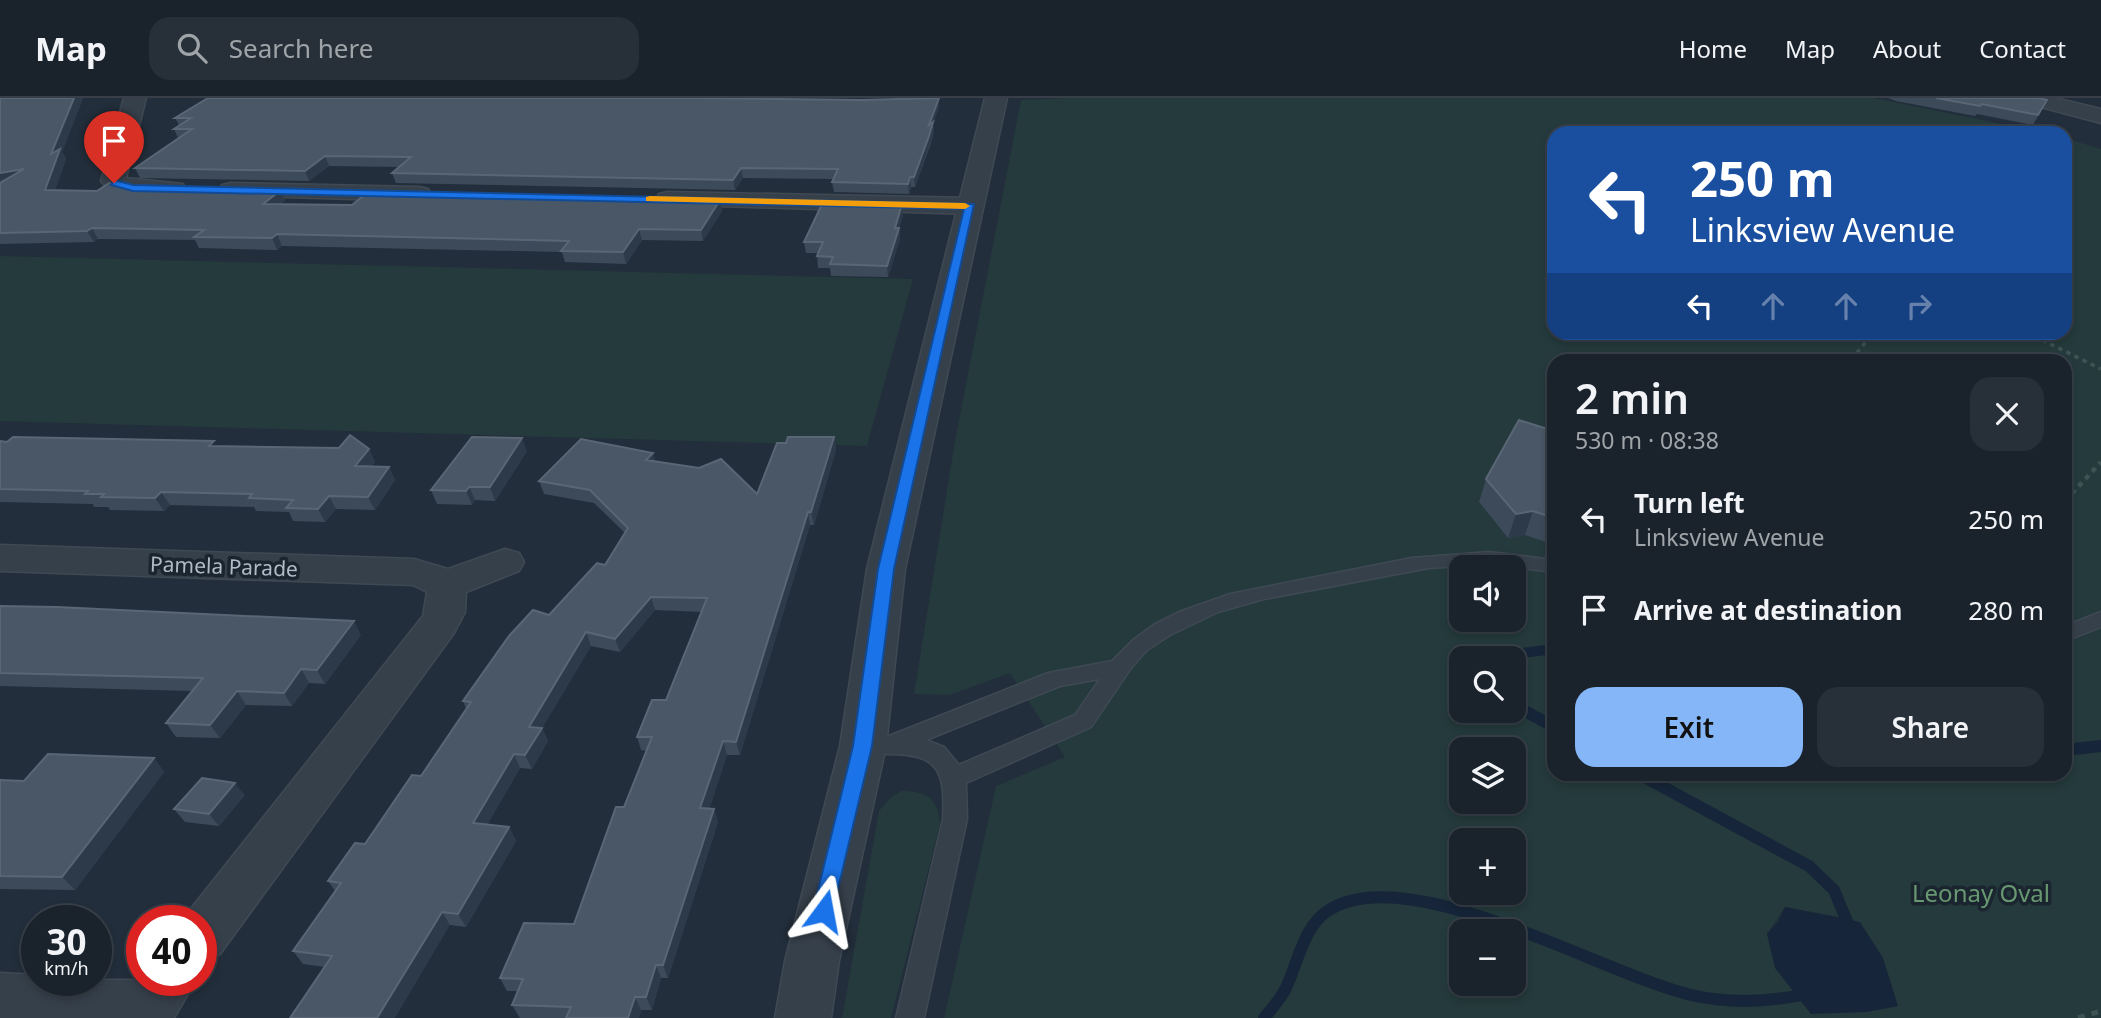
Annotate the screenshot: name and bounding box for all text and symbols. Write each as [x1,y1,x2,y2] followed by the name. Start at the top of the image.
[149,17,639,80] search box
[35,26,107,71] text: Map
[173,29,211,67] icon: search
[229,30,373,66] text: Search here
[1679,32,1747,65] text: Home
[1785,32,1835,65] text: Map
[1873,32,1941,65] text: About
[1979,32,2066,65] text: Contact
[84,111,144,183] pin
[95,122,133,160] icon: arrive
[1690,145,1835,211] text: 250 m
[1575,154,1666,245] icon: left
[1690,208,1955,251] text: Linksview Avenue
[1681,287,1719,325] icon: left
[1754,287,1792,325] icon: ahead
[1827,287,1865,325] icon: ahead
[1900,287,1938,325] icon: right
[1575,369,1689,426] text: 2 min
[1970,377,2044,451] button: close
[1575,424,1719,456] text: 530 m · 08:38
[1634,485,1745,521] text: Turn left
[1575,500,1613,538] icon: left
[1968,501,2044,537] text: 250 m
[1634,521,1824,553] text: Linksview Avenue
[150,549,298,583] street label: Pamela Parade
[1449,555,1526,996] map controls
[1449,555,1526,632] button: sound
[1575,591,1613,629] icon: arrive
[1634,592,1903,628] text: Arrive at destination
[1968,592,2044,628] text: 280 m
[1449,646,1526,723] button: search
[1575,687,1803,767] button: Exit
[1817,687,2044,767] button: Share
[1449,737,1526,814] button: layers
[1449,828,1526,905] button: +
[787,874,861,948] position arrow
[1912,876,2050,909] park label: Leonay Oval
[126,905,217,996] speed limit sign: 40
[46,918,87,965] text: 30
[1449,919,1526,996] button: −
[44,956,89,980] text: km/h

